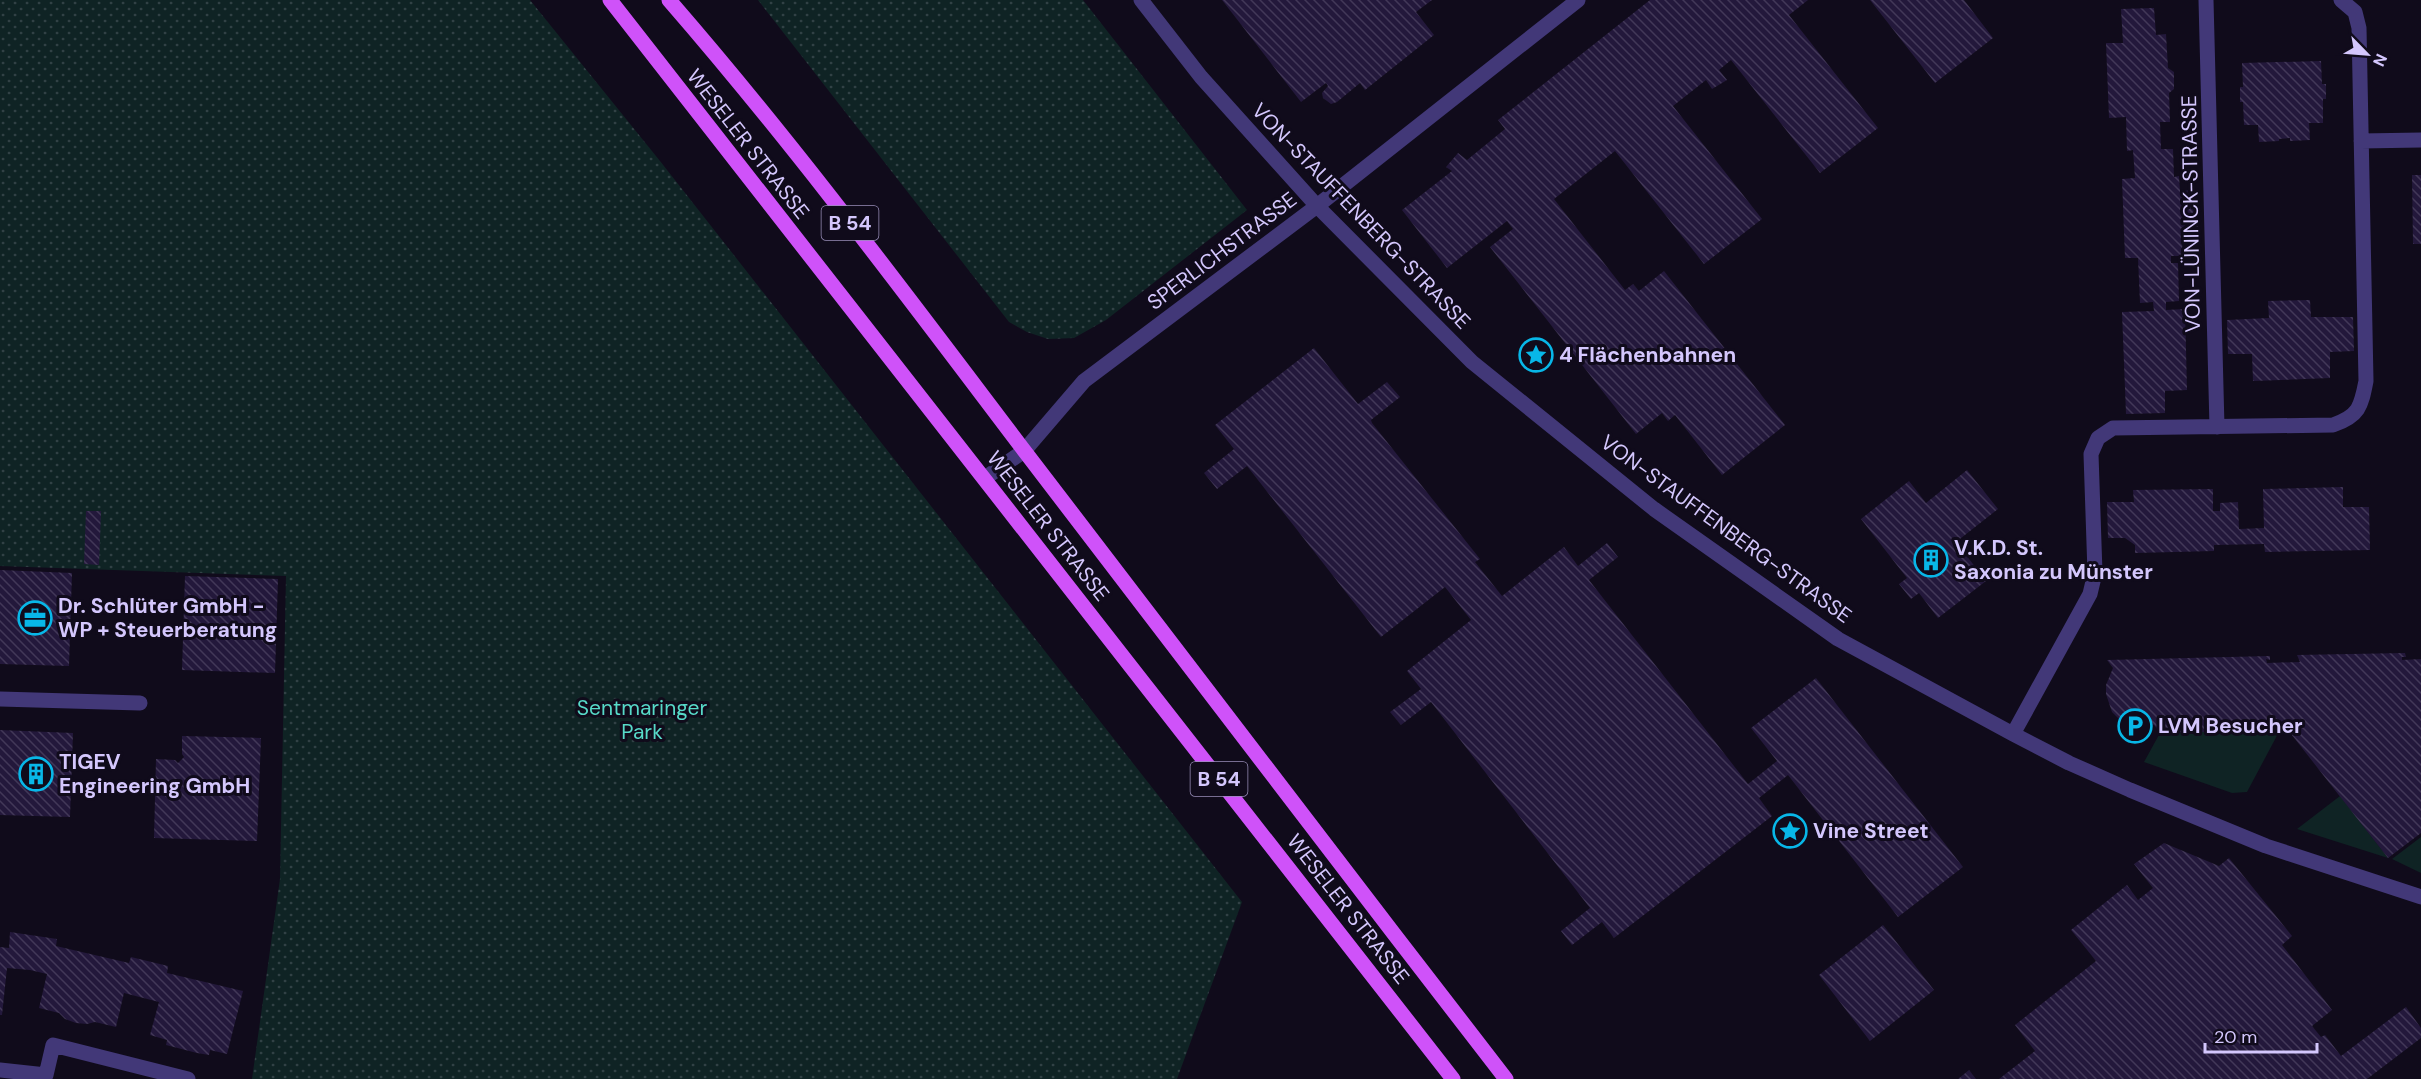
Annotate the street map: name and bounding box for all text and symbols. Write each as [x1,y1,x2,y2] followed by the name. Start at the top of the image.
[2337,24,2397,84] north arrow
[2368,50,2392,70] text: N
[680,63,816,225] street label: WESELER STRASSE
[2175,95,2207,333] street label: VON-LÜNINCK-STRASSE
[1245,97,1477,335] street label: VON-STAUFFENBERG-STRASSE
[1142,186,1302,316] street label: SPERLICHSTRASSE
[822,206,878,240] road number: B 54
[1518,337,1554,373] place icon: 4 Flächenbahnen
[1559,341,1736,369] place label: 4 Flächenbahnen
[1595,428,1857,630] street label: VON-STAUFFENBERG-STRASSE
[980,445,1116,607] street label: WESELER STRASSE
[1954,534,2153,586] place label: V.K.D. St. Saxonia zu Münster
[1913,542,1949,578] building icon: V.K.D. St. Saxonia zu Münster
[58,592,277,644] place label: Dr. Schlüter GmbH - WP + Steuerberatung
[17,600,53,636] office icon: Dr. Schlüter GmbH - WP + Steuerberatung
[577,694,707,746] park label: Sentmaringer Park
[2117,708,2153,744] parking icon: LVM Besucher
[2158,712,2303,740] place label: LVM Besucher
[59,748,250,800] place label: TIGEV Engineering GmbH
[18,756,54,792] building icon: TIGEV Engineering GmbH
[1190,762,1248,796] road number: B 54
[1772,813,1808,849] place icon: Vine Street
[1813,817,1929,845] place label: Vine Street
[1280,828,1416,990] street label: WESELER STRASSE
[2205,1016,2318,1054] scale bar
[2214,1025,2257,1049] text: 20 m

